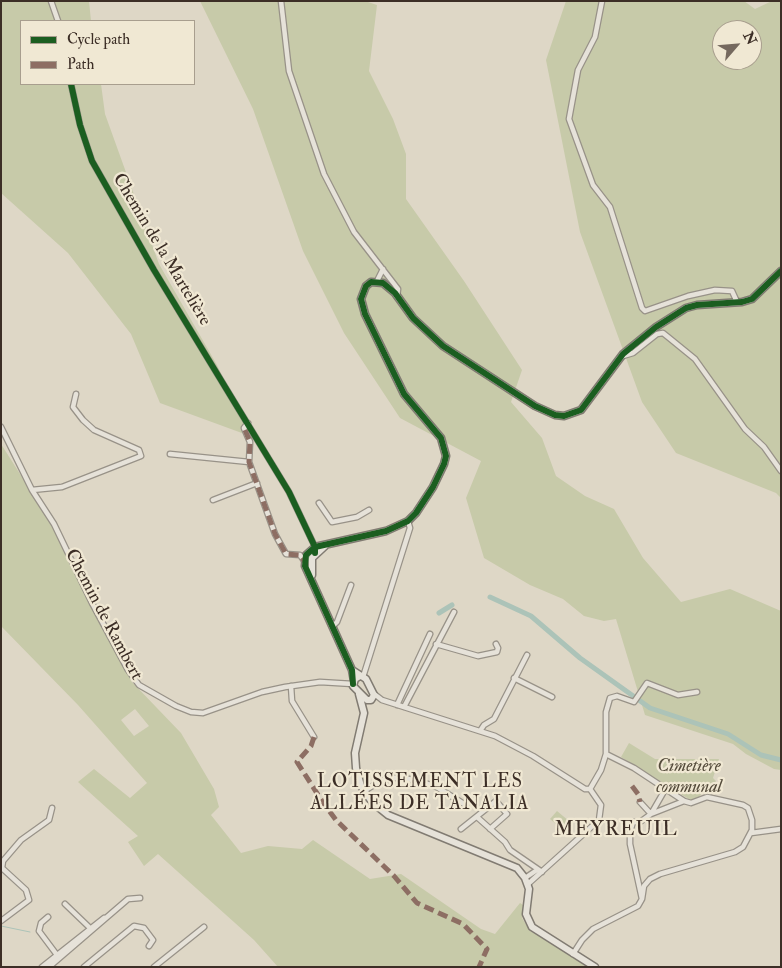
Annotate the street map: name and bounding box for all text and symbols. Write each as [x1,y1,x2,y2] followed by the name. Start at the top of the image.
[20,20,195,85] legend
[712,20,762,70] north arrow
[739,29,760,48] text: N
[67,30,130,49] text: Cycle path
[67,55,94,74] text: Path
[107,170,215,330] street label: Chemin de la Martelière
[59,546,147,684] street label: Chemin de Rambert
[656,756,722,799] park label: Cimetière communal
[308,772,532,816] district label: LOTISSEMENT LES ALLÉES DE TANALIA
[553,819,679,843] district label: MEYREUIL

